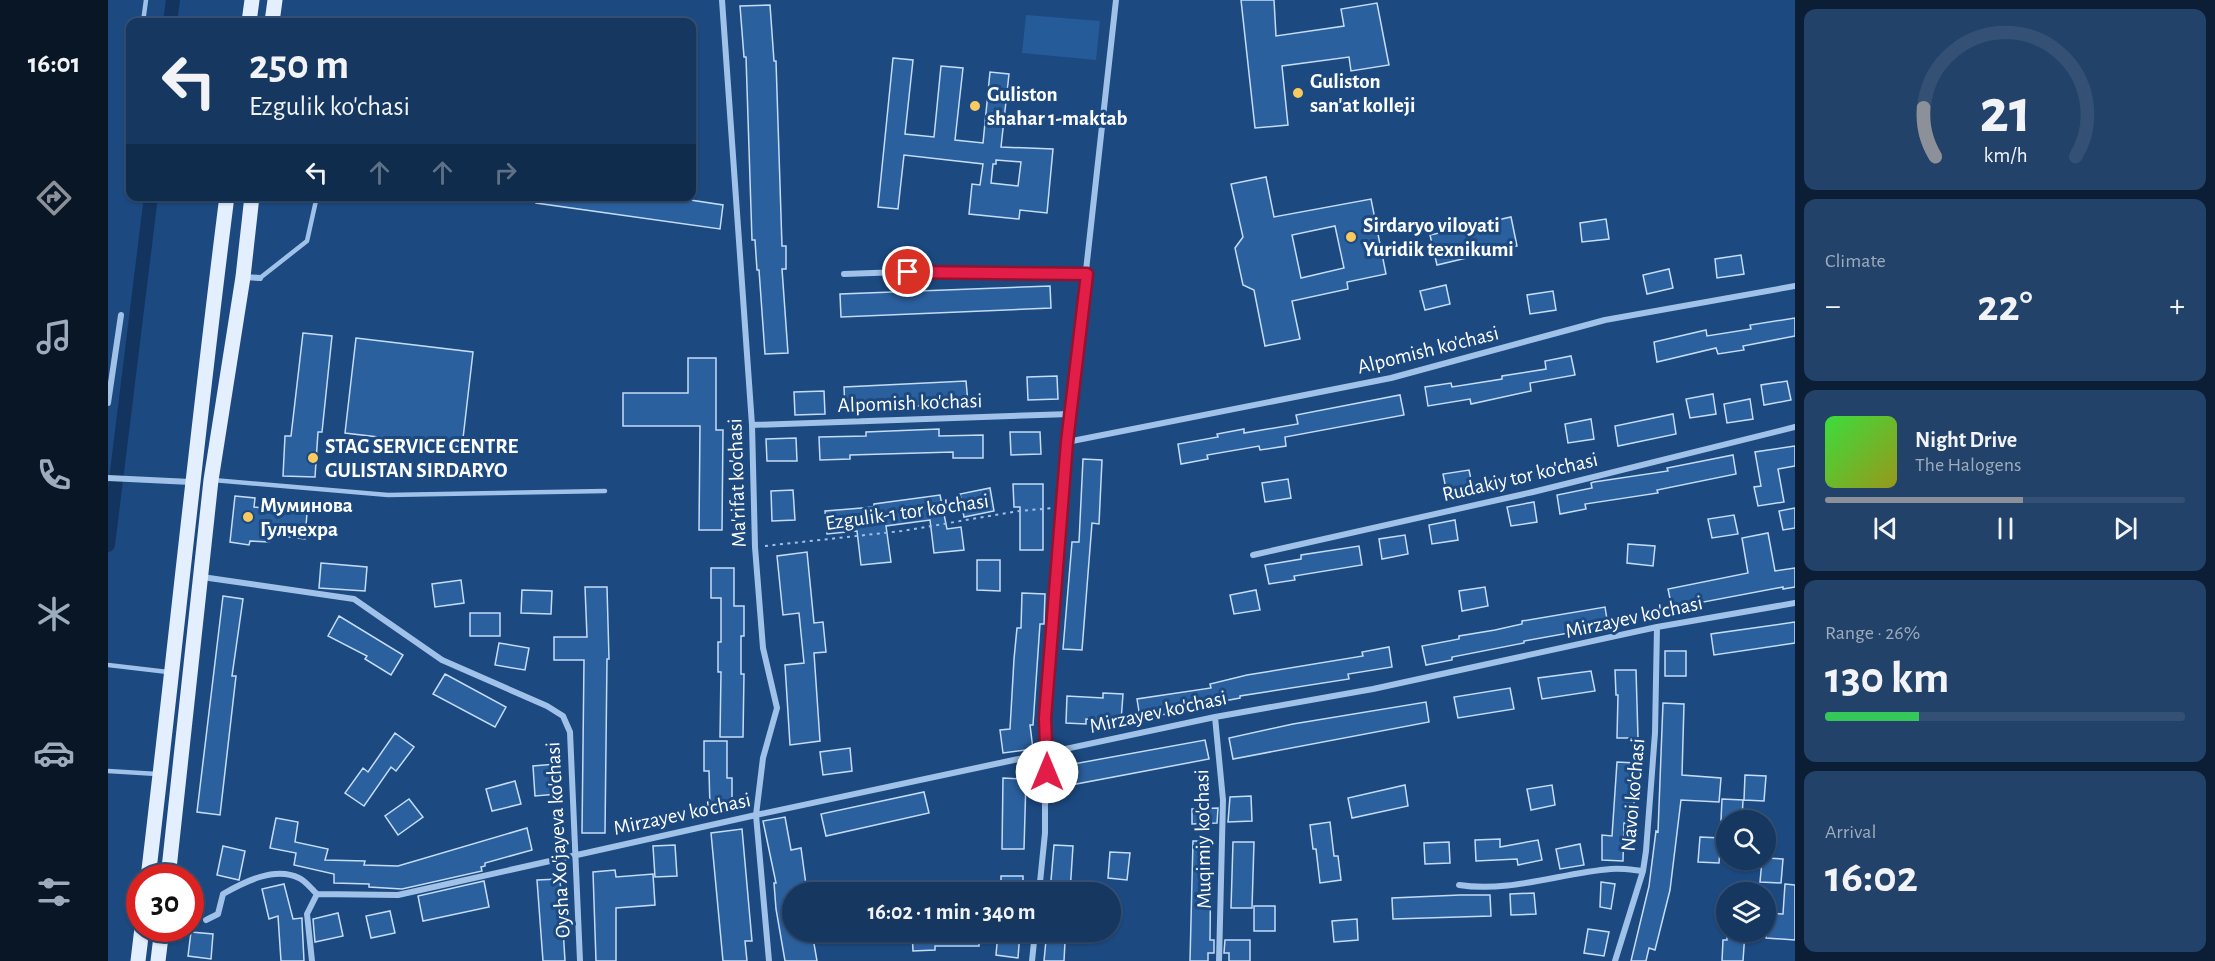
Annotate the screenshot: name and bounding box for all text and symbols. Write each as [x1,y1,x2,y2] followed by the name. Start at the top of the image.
[150,42,228,120] icon: left
[249,44,349,86] text: 250 m
[28,50,80,77] text: 16:01
[1310,71,1415,116] place label: Guliston san'at kolleji
[1979,81,2031,143] text: 21
[987,84,1128,129] place label: Guliston shahar 1-maktab
[1291,86,1305,100] marker: Guliston san'at kolleji
[249,93,410,120] text: Ezgulik ko'chasi
[968,99,982,113] marker: Guliston shahar 1-maktab
[1983,145,2027,166] text: km/h
[300,156,333,189] icon: left
[363,156,396,189] icon: ahead
[426,156,459,189] icon: ahead
[489,156,522,189] icon: right
[33,177,75,219] icon: directions
[1363,215,1514,260] place label: Sirdaryo viloyati Yuridik texnikumi
[1344,230,1358,244] marker: Sirdaryo viloyati Yuridik texnikumi
[882,246,933,297] pin
[1825,251,1886,271] text: Climate
[891,255,924,288] icon: arrive
[1977,284,2033,329] text: 22°
[1825,290,1841,323] text: −
[2169,290,2185,323] text: +
[33,316,75,358] icon: music
[1355,322,1501,378] street label: Alpomish ko'chasi
[837,390,983,416] street label: Alpomish ko'chasi
[724,418,750,548] street label: Ma'rifat ko'chasi
[1915,429,2017,451] text: Night Drive
[325,436,519,481] place label: STAG SERVICE CENTRE GULISTAN SIRDARYO
[1440,449,1600,505] street label: Rudakiy tor ko'chasi
[306,451,320,465] marker: STAG SERVICE CENTRE GULISTAN SIRDARYO
[33,454,75,496] icon: phone
[1915,455,2021,475] text: The Halogens
[824,490,990,534] street label: Ezgulik-1 tor ko'chasi
[260,495,353,540] place label: Муминова Гулчехра
[241,510,255,524] marker: Муминова Гулчехра
[1869,512,1902,545] icon: previous
[1989,512,2022,545] icon: pause
[2109,512,2142,545] icon: next
[1563,592,1705,642] street label: Mirzayev ko'chasi
[33,593,75,635] icon: climate
[1825,623,1920,643] text: Range · 26%
[1825,656,1949,701] text: 130 km
[1087,687,1229,737] street label: Mirzayev ko'chasi
[33,732,75,774] icon: car
[1618,738,1648,852] street label: Navoi ko'chasi
[1015,740,1079,804] position arrow
[542,741,574,939] street label: Oysha Xo'jayeva ko'chasi
[1191,769,1215,909] street label: Muqimiy ko'chasi
[611,789,753,839] street label: Mirzayev ko'chasi
[1716,810,1776,942] map controls
[1716,810,1776,870] button: search
[1825,822,1876,842] text: Arrival
[1825,855,1918,900] text: 16:02
[126,864,204,942] speed limit sign: 30
[33,871,75,913] icon: filters
[1716,882,1776,942] button: layers
[867,901,1036,923] text: 16:02 · 1 min · 340 m

